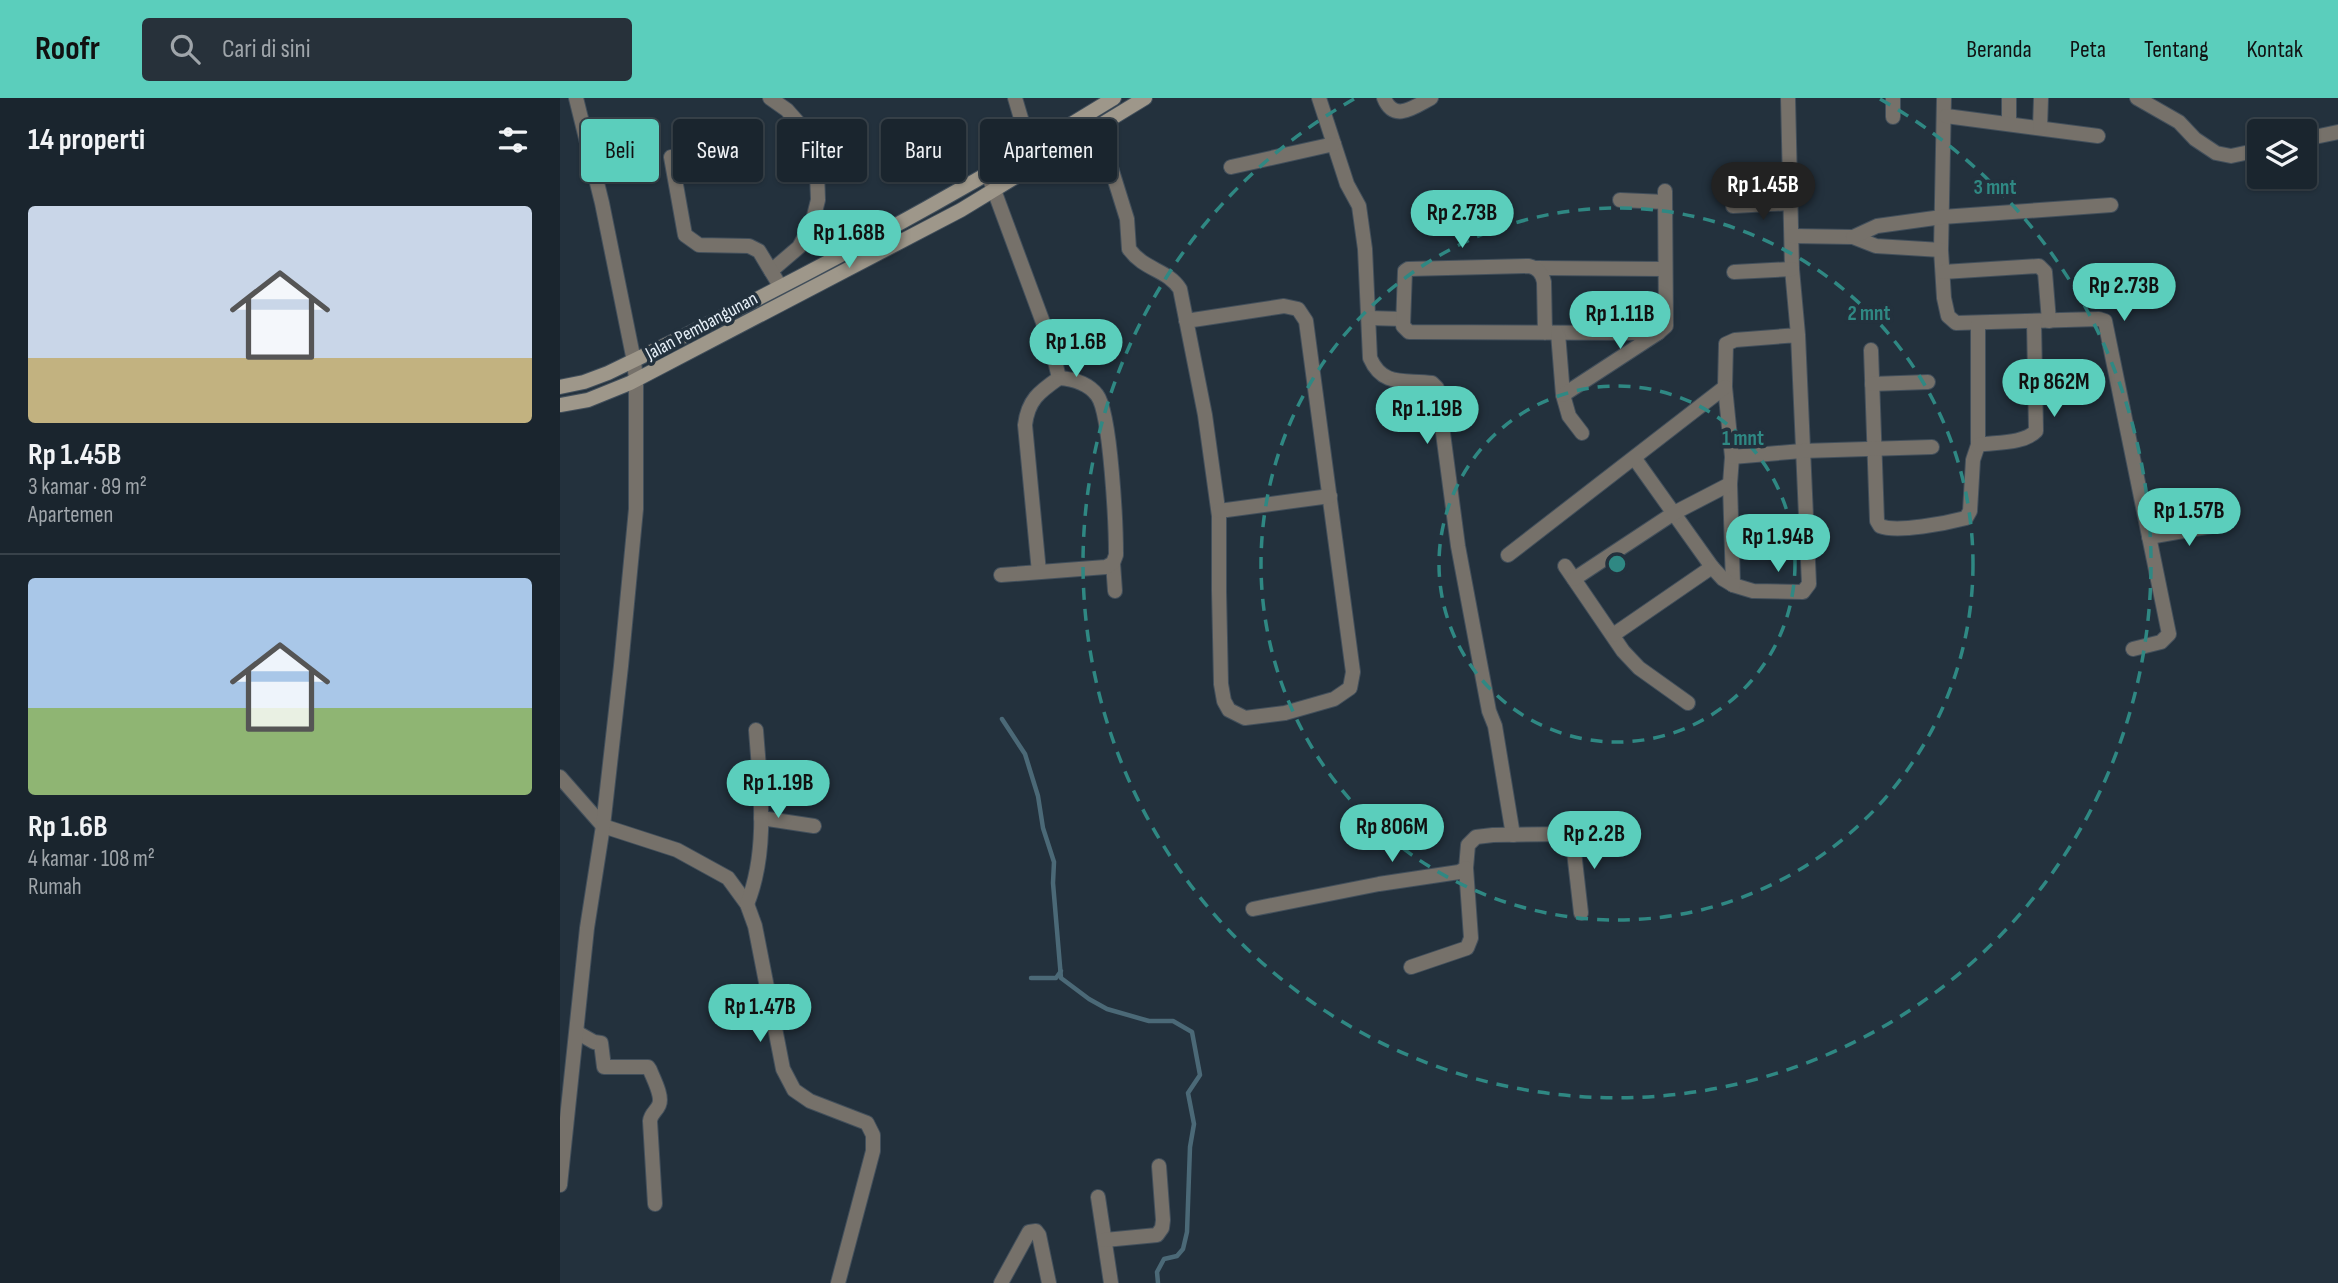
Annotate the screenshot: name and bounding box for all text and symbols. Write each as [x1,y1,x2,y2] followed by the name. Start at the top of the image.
[142,18,632,81] search box
[35,29,100,69] text: Roofr
[166,30,204,68] icon: search
[222,34,311,65] text: Cari di sini
[1966,35,2032,64] text: Beranda
[2070,35,2106,64] text: Peta
[2144,35,2209,64] text: Tentang
[2247,35,2303,64] text: Kontak
[581,119,659,182] chip: Beli
[673,119,763,182] chip: Sewa
[777,119,867,182] chip: Filter
[881,119,966,182] chip: Baru
[980,119,1117,182] chip: Apartemen
[2247,119,2317,189] map controls
[2247,119,2317,189] button: layers
[494,121,532,159] icon: filters
[28,122,145,158] text: 14 properti
[1691,162,1835,222] pin: Rp 1.45B
[1727,171,1799,199] text: Rp 1.45B
[1974,175,2017,200] text: 3 mnt
[1390,190,1534,250] pin: Rp 2.73B
[1427,199,1497,227] text: Rp 2.73B
[777,211,921,270] pin: Rp 1.68B
[813,219,885,247] text: Rp 1.68B
[217,252,343,378] icon: home
[2052,264,2196,323] pin: Rp 2.73B
[2089,272,2159,300] text: Rp 2.73B
[641,287,762,366] street label: Jalan Pembangunan
[1548,292,1692,351] pin: Rp 1.11B
[1585,300,1655,328] text: Rp 1.11B
[1848,301,1890,326] text: 2 mnt
[1011,320,1141,379] pin: Rp 1.6B
[1046,328,1106,356] text: Rp 1.6B
[1989,360,2119,419] pin: Rp 862M
[2018,368,2090,396] text: Rp 862M
[1355,386,1499,446] pin: Rp 1.19B
[1392,395,1462,423] text: Rp 1.19B
[1722,426,1764,451] text: 1 mnt
[28,437,121,473] text: Rp 1.45B
[28,473,147,501] text: 3 kamar · 89 m²
[2117,489,2261,548] pin: Rp 1.57B
[2154,497,2224,525] text: Rp 1.57B
[28,501,113,529] text: Apartemen
[1706,514,1850,574] pin: Rp 1.94B
[1742,523,1814,551] text: Rp 1.94B
[1605,552,1629,576] centre of rings
[217,624,343,750] icon: home
[706,760,850,820] pin: Rp 1.19B
[743,769,813,797] text: Rp 1.19B
[1327,804,1457,864] pin: Rp 806M
[28,809,107,845] text: Rp 1.6B
[1529,812,1659,871] pin: Rp 2.2B
[1356,813,1428,841] text: Rp 806M
[1563,820,1625,848] text: Rp 2.2B
[28,845,155,873] text: 4 kamar · 108 m²
[28,873,82,901] text: Rumah
[688,984,832,1044] pin: Rp 1.47B
[724,993,796,1021] text: Rp 1.47B

